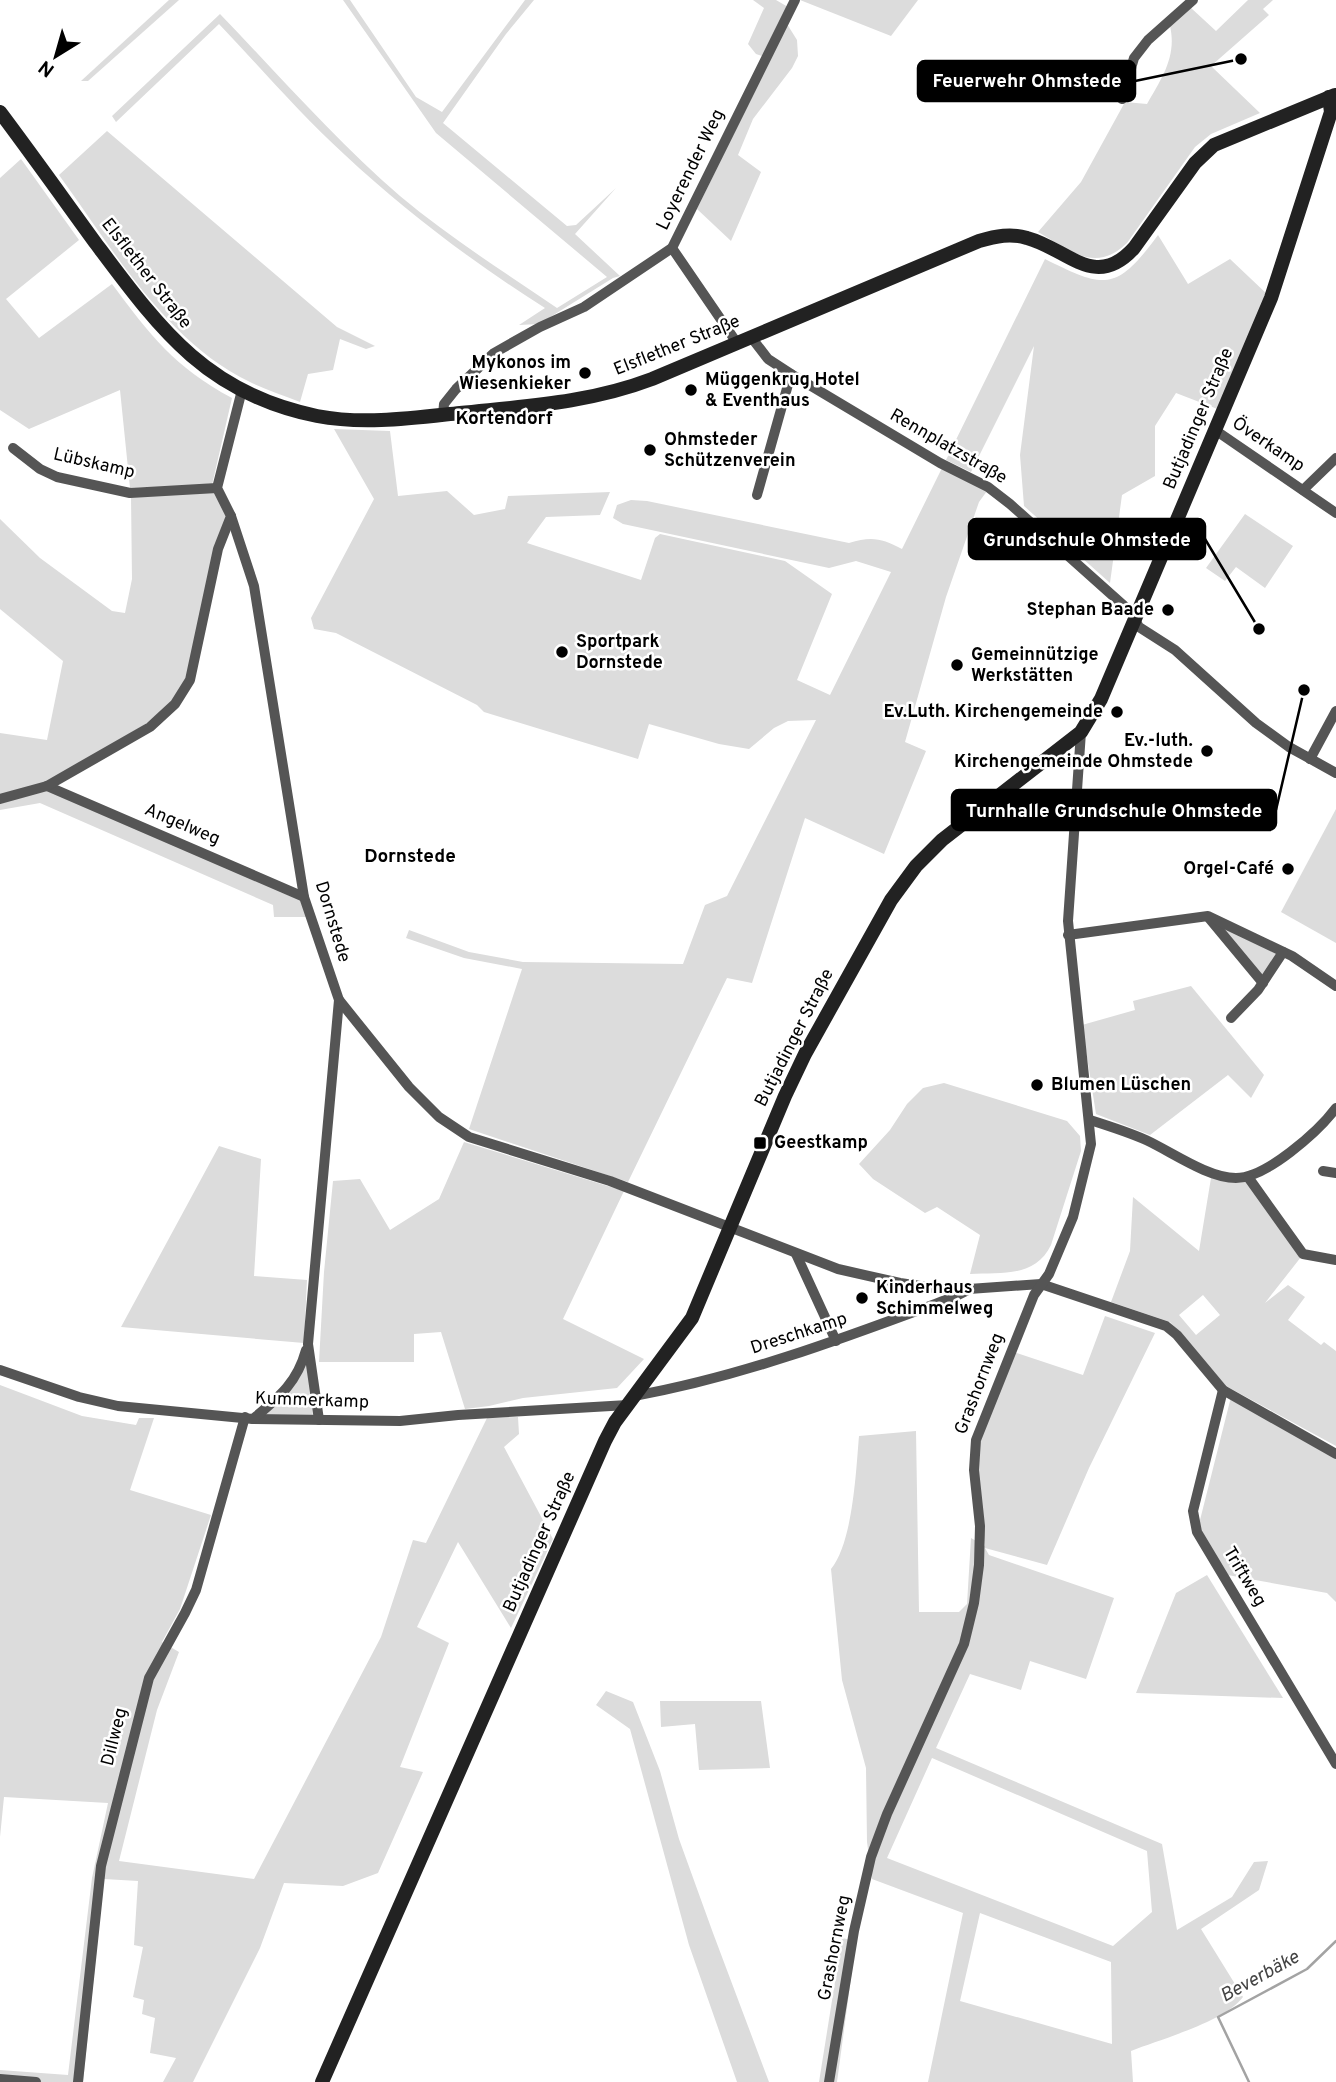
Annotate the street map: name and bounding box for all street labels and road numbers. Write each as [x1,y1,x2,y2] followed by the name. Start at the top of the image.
[652,106,730,234] street label: Loyerender Weg
[96,214,196,334] street label: Elsflether Straße
[610,310,744,382] street label: Elsflether Straße
[1159,345,1239,493] street label: Butjadinger Straße
[885,404,1011,490] street label: Rennplatzstraße
[1227,411,1310,478] street label: Överkamp
[51,443,137,485] street label: Lübskamp
[141,799,223,851] street label: Angelweg
[309,879,355,965] street label: Dornstede
[750,965,840,1111] street label: Butjadinger Straße
[748,1308,850,1360] street label: Dreschkamp
[950,1330,1010,1438] street label: Grashornweg
[254,1388,370,1414] street label: Kummerkamp
[499,1468,581,1616] street label: Butjadinger Straße
[1217,1543,1271,1611] street label: Triftweg
[97,1706,133,1768] street label: Dillweg
[814,1893,856,2003] street label: Grashornweg

